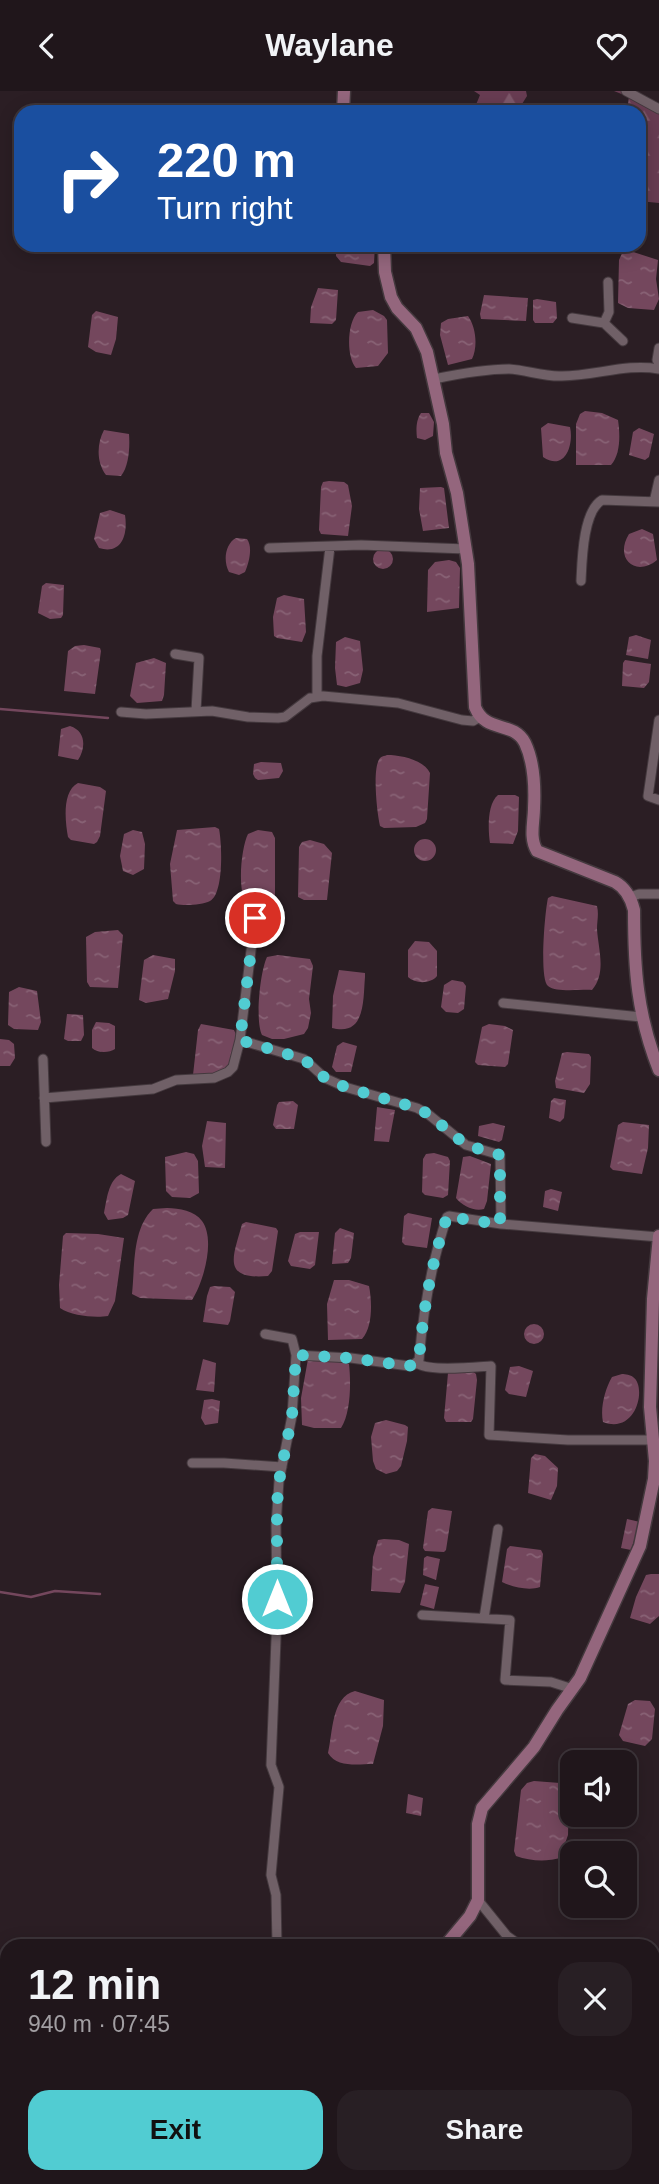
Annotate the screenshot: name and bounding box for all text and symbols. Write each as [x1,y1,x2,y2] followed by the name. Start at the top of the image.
[28,27,66,65] icon: back
[265,27,394,63] text: Waylane
[593,27,631,65] icon: heart
[42,133,133,224] icon: right
[157,133,296,187] text: 220 m
[157,190,293,226] text: Turn right
[225,888,285,948] pin
[236,899,274,937] icon: arrive
[240,1562,314,1636] position arrow
[560,1750,637,1918] map controls
[560,1750,637,1827] button: sound
[560,1841,637,1918] button: search
[28,1961,161,2008] text: 12 min
[558,1962,632,2036] button: close
[28,2011,170,2037] text: 940 m · 07:45
[28,2090,323,2170] button: Exit
[337,2090,632,2170] button: Share

